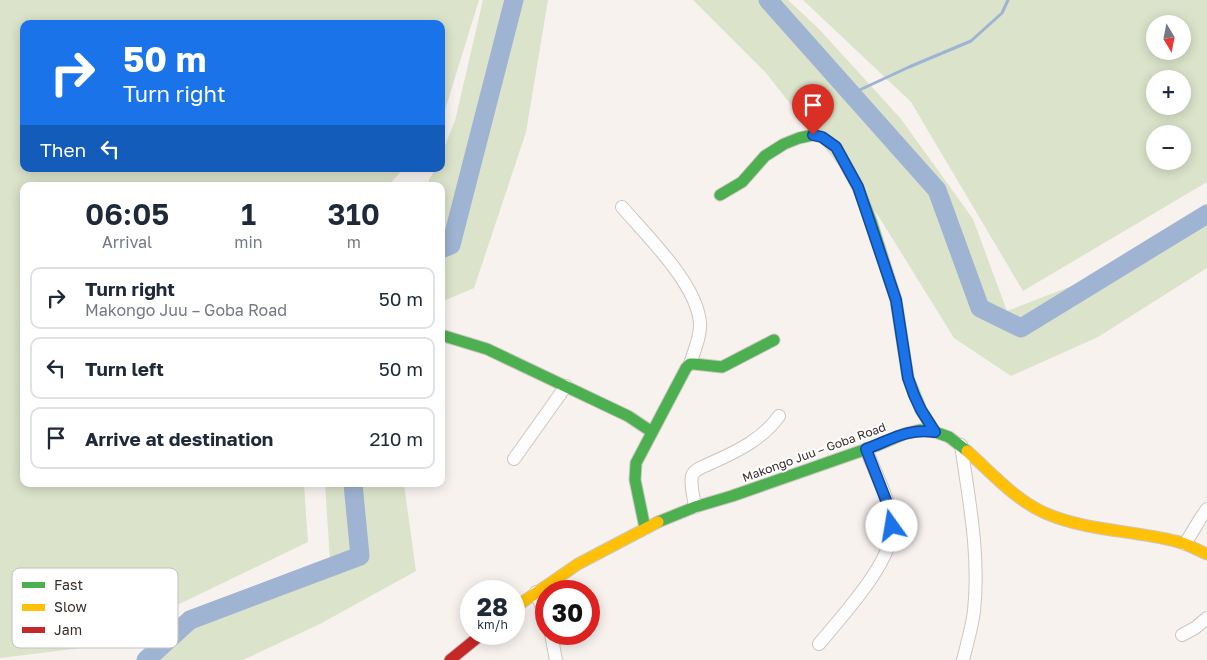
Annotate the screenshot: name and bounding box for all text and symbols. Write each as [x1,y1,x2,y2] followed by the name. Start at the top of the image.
[1146,15,1191,60] north arrow
[1146,15,1191,170] map controls
[123,38,206,80] text: 50 m
[40,40,105,105] icon: right
[1146,70,1191,115] button: +
[123,80,226,107] text: Turn right
[792,84,834,135] pin
[799,91,827,119] icon: arrive
[1146,125,1191,170] button: −
[96,135,124,163] icon: left
[40,138,86,161] text: Then
[85,196,169,232] text: 06:05
[241,196,256,232] text: 1
[328,196,380,232] text: 310
[102,232,152,252] text: Arrival
[234,232,263,252] text: min
[347,232,361,252] text: m
[85,277,175,300] text: Turn right
[42,284,70,312] icon: right
[379,287,423,310] text: 50 m
[85,300,287,320] text: Makongo Juu – Goba Road
[42,354,70,382] icon: left
[85,357,164,380] text: Turn left
[379,357,423,380] text: 50 m
[740,419,888,485] street label: Makongo Juu – Goba Road
[42,424,70,452] icon: arrive
[85,427,273,450] text: Arrive at destination
[369,427,423,450] text: 210 m
[865,499,917,551] position arrow
[12,568,178,648] legend
[54,576,83,593] text: Fast
[535,580,600,645] speed limit sign: 30
[477,591,508,622] text: 28
[54,598,87,615] text: Slow
[477,617,508,632] text: km/h
[54,621,82,638] text: Jam

